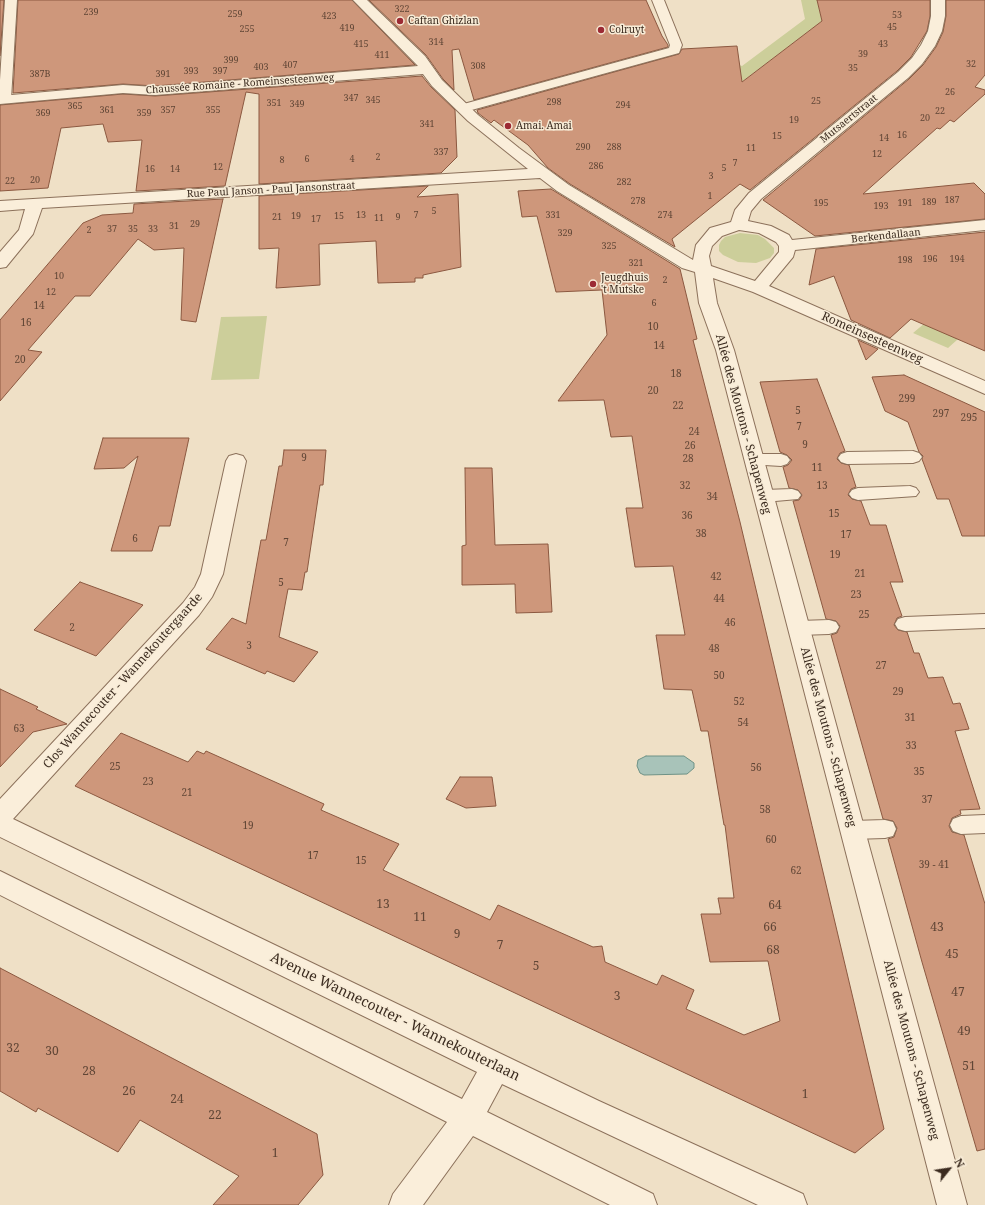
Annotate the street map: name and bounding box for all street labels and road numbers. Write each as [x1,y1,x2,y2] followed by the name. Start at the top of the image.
[145,71,335,97] street label: Chaussée Romaine - Romeinsesteenweg
[818,92,880,146] street label: Mutsaertstraat
[186,180,356,200] street label: Rue Paul Janson - Paul Jansonstraat
[851,226,921,246] street label: Berkendallaan
[819,309,925,367] street label: Romeinsesteenweg
[712,332,774,516] street label: Allée des Moutons - Schapenweg
[40,590,206,772] street label: Clos Wannecouter - Wannekoutergaarde
[797,645,859,829] street label: Allée des Moutons - Schapenweg
[268,949,522,1085] street label: Avenue Wannecouter - Wannekouterlaan
[880,958,942,1142] street label: Allée des Moutons - Schapenweg

